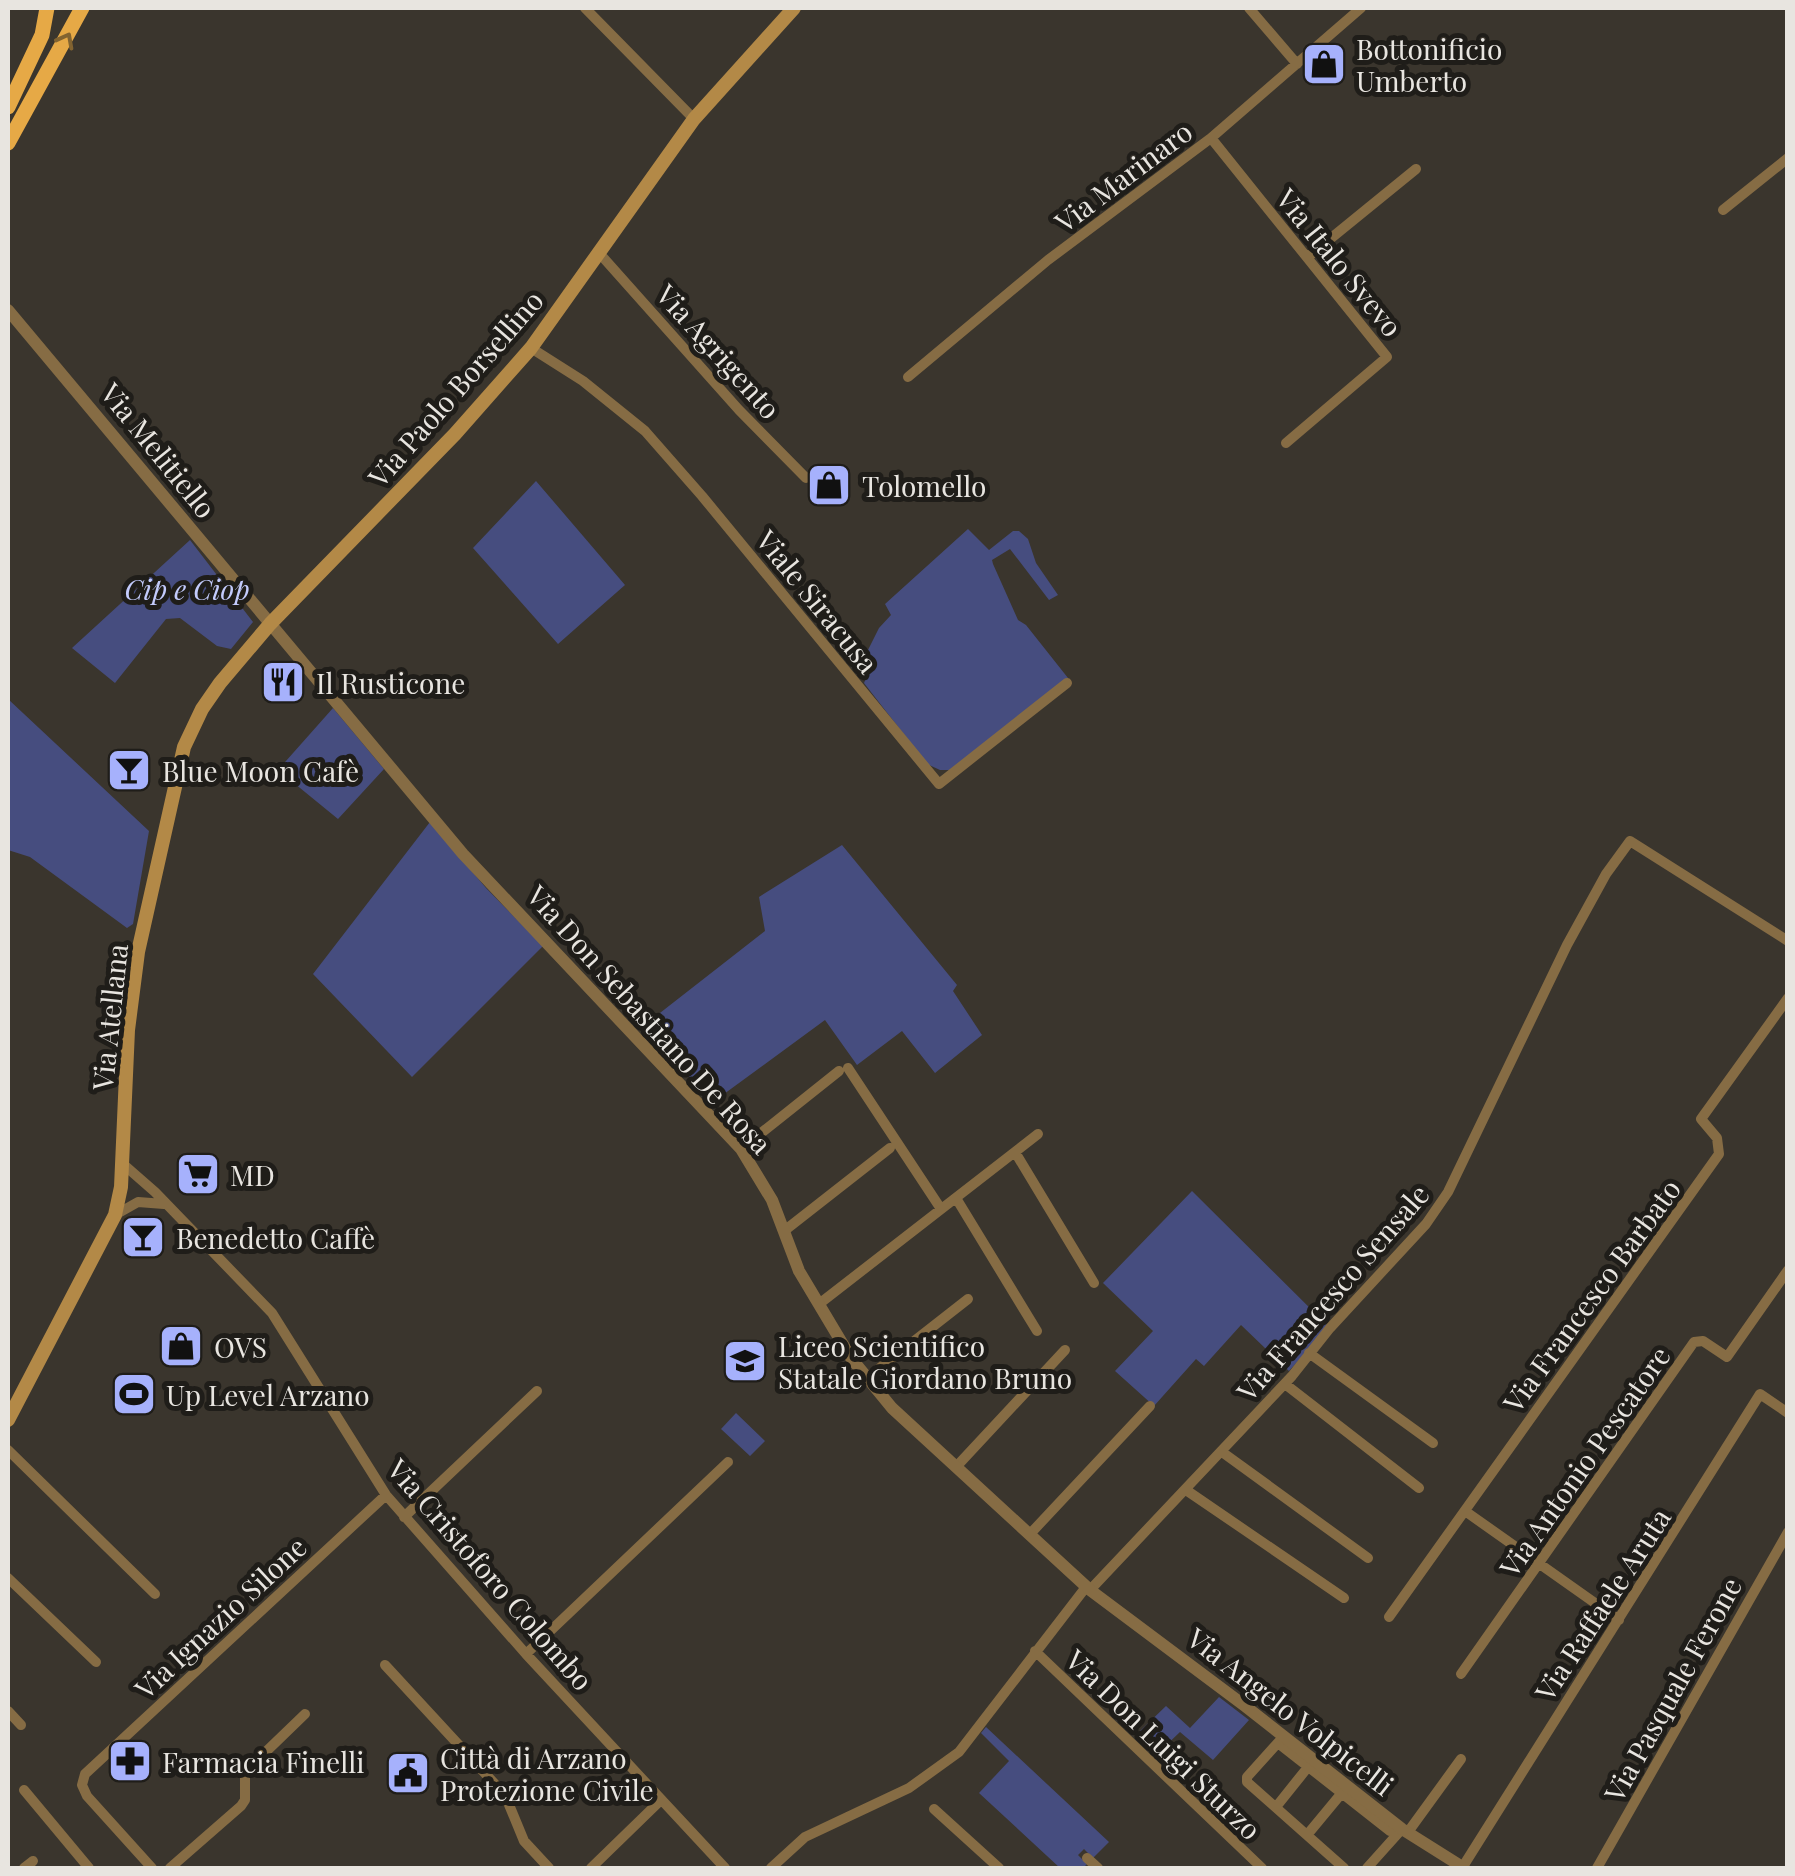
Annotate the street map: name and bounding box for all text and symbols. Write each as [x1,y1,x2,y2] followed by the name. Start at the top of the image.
[1356,30,1502,99] place label: Bottonificio Umberto
[54,32,73,51] one-way arrow
[1301,41,1347,87] shop icon: Bottonificio Umberto
[1046,112,1199,240] street label: Via Marinaro
[1268,180,1411,344] street label: Via Italo Svevo
[648,275,789,426] street label: Via Agrigento
[359,282,551,495] street label: Via Paolo Borsellino
[93,374,225,525] street label: Via Melitiello
[806,462,852,508] shop icon: Tolomello
[862,467,986,504] place label: Tolomello
[748,521,887,680] street label: Viale Siracusa
[124,570,250,607] park label: Cip e Ciop
[260,659,306,705] restaurant icon: Il Rusticone
[316,664,465,701] place label: Il Rusticone
[106,747,152,793] bar icon: Blue Moon Cafè
[162,752,359,789] place label: Blue Moon Cafè
[519,876,780,1161] street label: Via Don Sebastiano De Rosa
[83,942,135,1093] street label: Via Atellana
[175,1151,221,1197] supermarket icon: MD
[230,1156,275,1193] place label: MD
[1493,1171,1688,1420] street label: Via Francesco Barbato
[1227,1176,1436,1409] street label: Via Francesco Sensale
[120,1214,166,1260] bar icon: Benedetto Caffè
[176,1219,375,1256] place label: Benedetto Caffè
[158,1323,204,1369] shop icon: OVS
[778,1327,1072,1396] place label: Liceo Scientifico Statale Giordano Bruno
[214,1328,267,1365] place label: OVS
[722,1338,768,1384] school or university icon: Liceo Scientifico Statale Giordano Bruno
[1490,1339,1677,1584] street label: Via Antonio Pescatore
[111,1371,157,1417] sports icon: Up Level Arzano
[166,1376,369,1413] place label: Up Level Arzano
[380,1450,602,1697] street label: Via Cristoforo Colombo
[1525,1501,1678,1708] street label: Via Raffaele Aruta
[126,1528,314,1707] street label: Via Ignazio Silone
[1595,1570,1749,1808] street label: Via Pasquale Ferone
[1180,1618,1402,1803] street label: Via Angelo Volpicelli
[1058,1640,1270,1847] street label: Via Don Luigi Sturzo
[107,1738,153,1784] pharmacy icon: Farmacia Finelli
[440,1739,654,1808] place label: Città di Arzano Protezione Civile
[162,1743,364,1780] place label: Farmacia Finelli
[385,1750,431,1796] public building icon: Città di Arzano Protezione Civile

